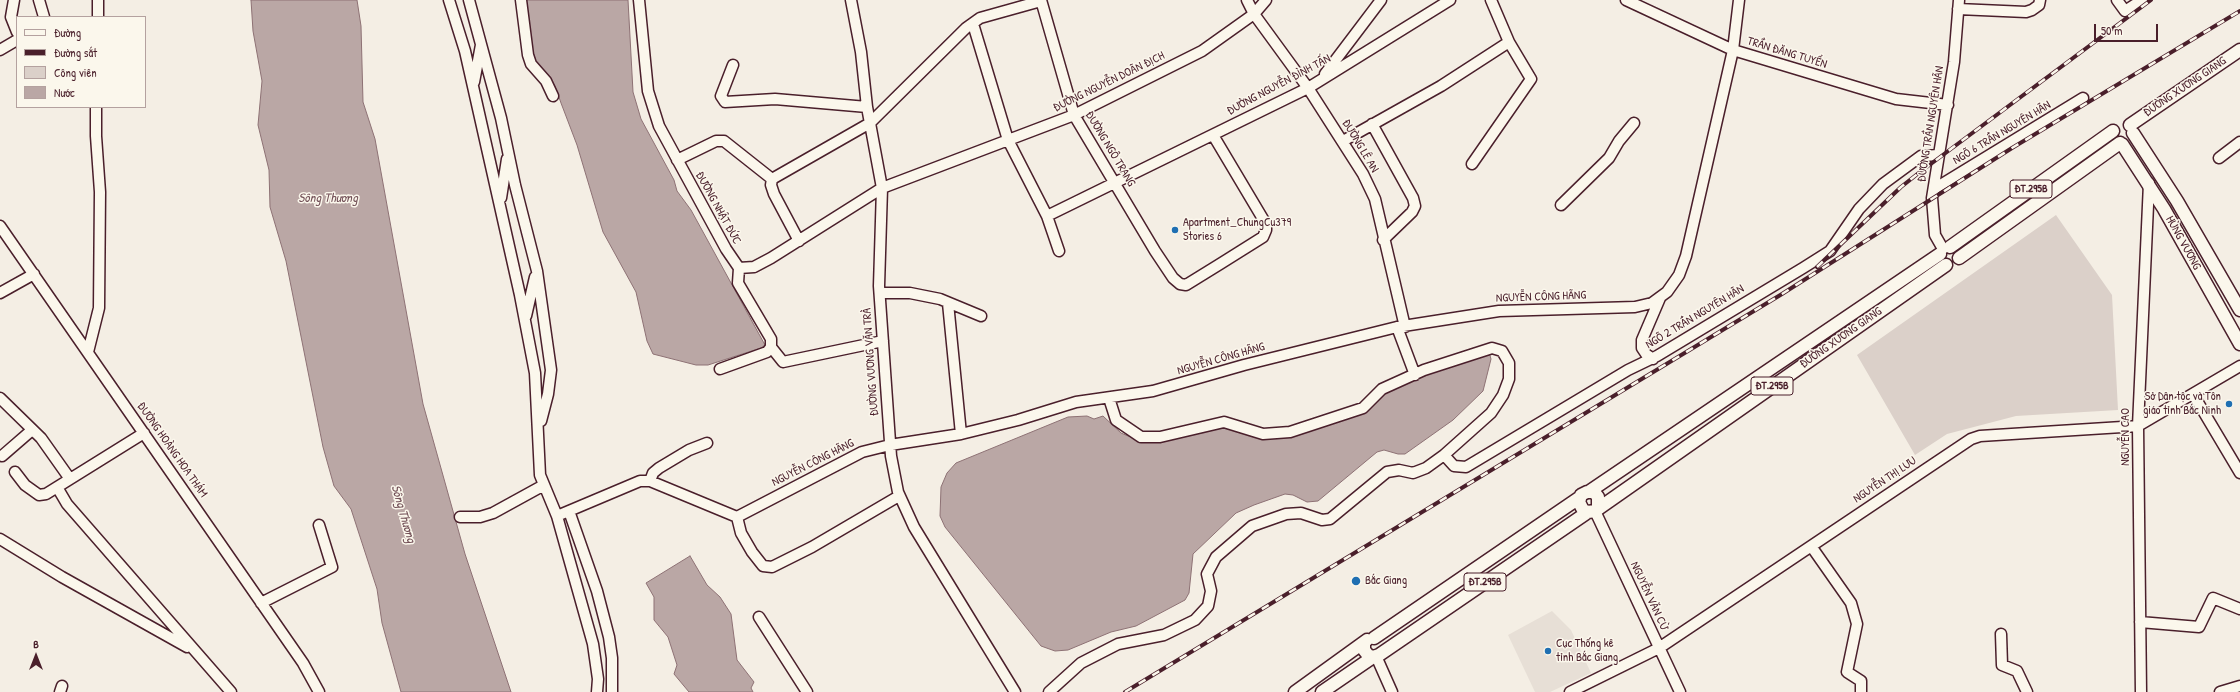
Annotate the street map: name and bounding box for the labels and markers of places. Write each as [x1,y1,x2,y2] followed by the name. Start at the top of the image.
[1183,216,1291,244] place label: Apartment_ChungCu379 Stories 6
[1170,225,1180,235] marker: Apartment_ChungCu379 Stories 6
[2143,390,2221,418] place label: Sở Dân tộc và Tôn giáo tỉnh Bắc Ninh
[2224,399,2234,409] marker: Sở Dân tộc và Tôn giáo tỉnh Bắc Ninh
[1365,574,1407,588] place label: Bắc Giang
[1350,575,1362,587] marker: Bắc Giang
[1556,637,1618,665] place label: Cục Thống kê tỉnh Bắc Giang
[1543,646,1553,656] marker: Cục Thống kê tỉnh Bắc Giang

